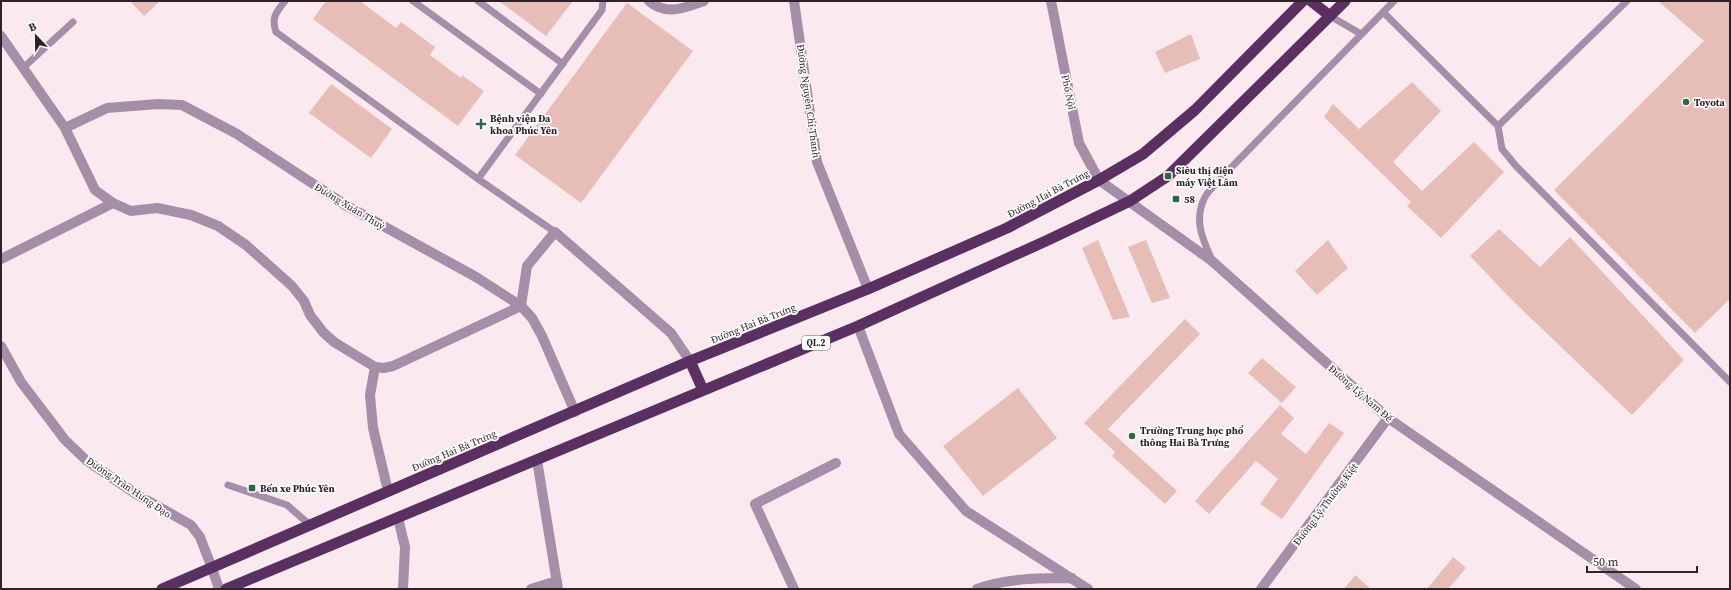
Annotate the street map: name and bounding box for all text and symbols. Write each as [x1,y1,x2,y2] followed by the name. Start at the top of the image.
[16,16,56,56] north arrow
[26,19,39,35] text: B
[794,43,823,159] street label: Đường Nguyễn Chí Thanh
[1058,73,1079,111] street label: Phố Nội
[1694,96,1725,109] place label: Toyota
[1681,97,1691,107] marker: Toyota
[490,112,557,137] place label: Bệnh viện Đa khoa Phúc Yên
[475,118,487,130] marker: Bệnh viện Đa khoa Phúc Yên
[1176,164,1238,189] place label: Siêu thị điện máy Việt Lâm
[1005,166,1091,220] street label: Đường Hai Bà Trưng
[1163,171,1173,181] marker: Siêu thị điện máy Việt Lâm
[312,180,388,233] street label: Đường Xuân Thuỷ
[1184,193,1195,206] place label: 58
[1171,194,1181,204] marker: 58
[709,300,798,346] street label: Đường Hai Bà Trưng
[802,336,830,350] road number: QL.2
[1326,362,1396,425] street label: Đường Lý Nam Đế
[1140,424,1244,449] place label: Trường Trung học phổ thông Hai Bà Trưng
[410,427,498,474] street label: Đường Hai Bà Trưng
[1127,431,1137,441] marker: Trường Trung học phổ thông Hai Bà Trưng
[84,454,174,521] street label: Đường Trần Hưng Đạo
[1290,460,1361,548] street label: Đường Lý Thường Kiệt
[260,482,335,495] place label: Bến xe Phúc Yên
[247,483,257,493] marker: Bến xe Phúc Yên
[1587,548,1697,574] scale bar
[1593,554,1619,570] text: 50 m

